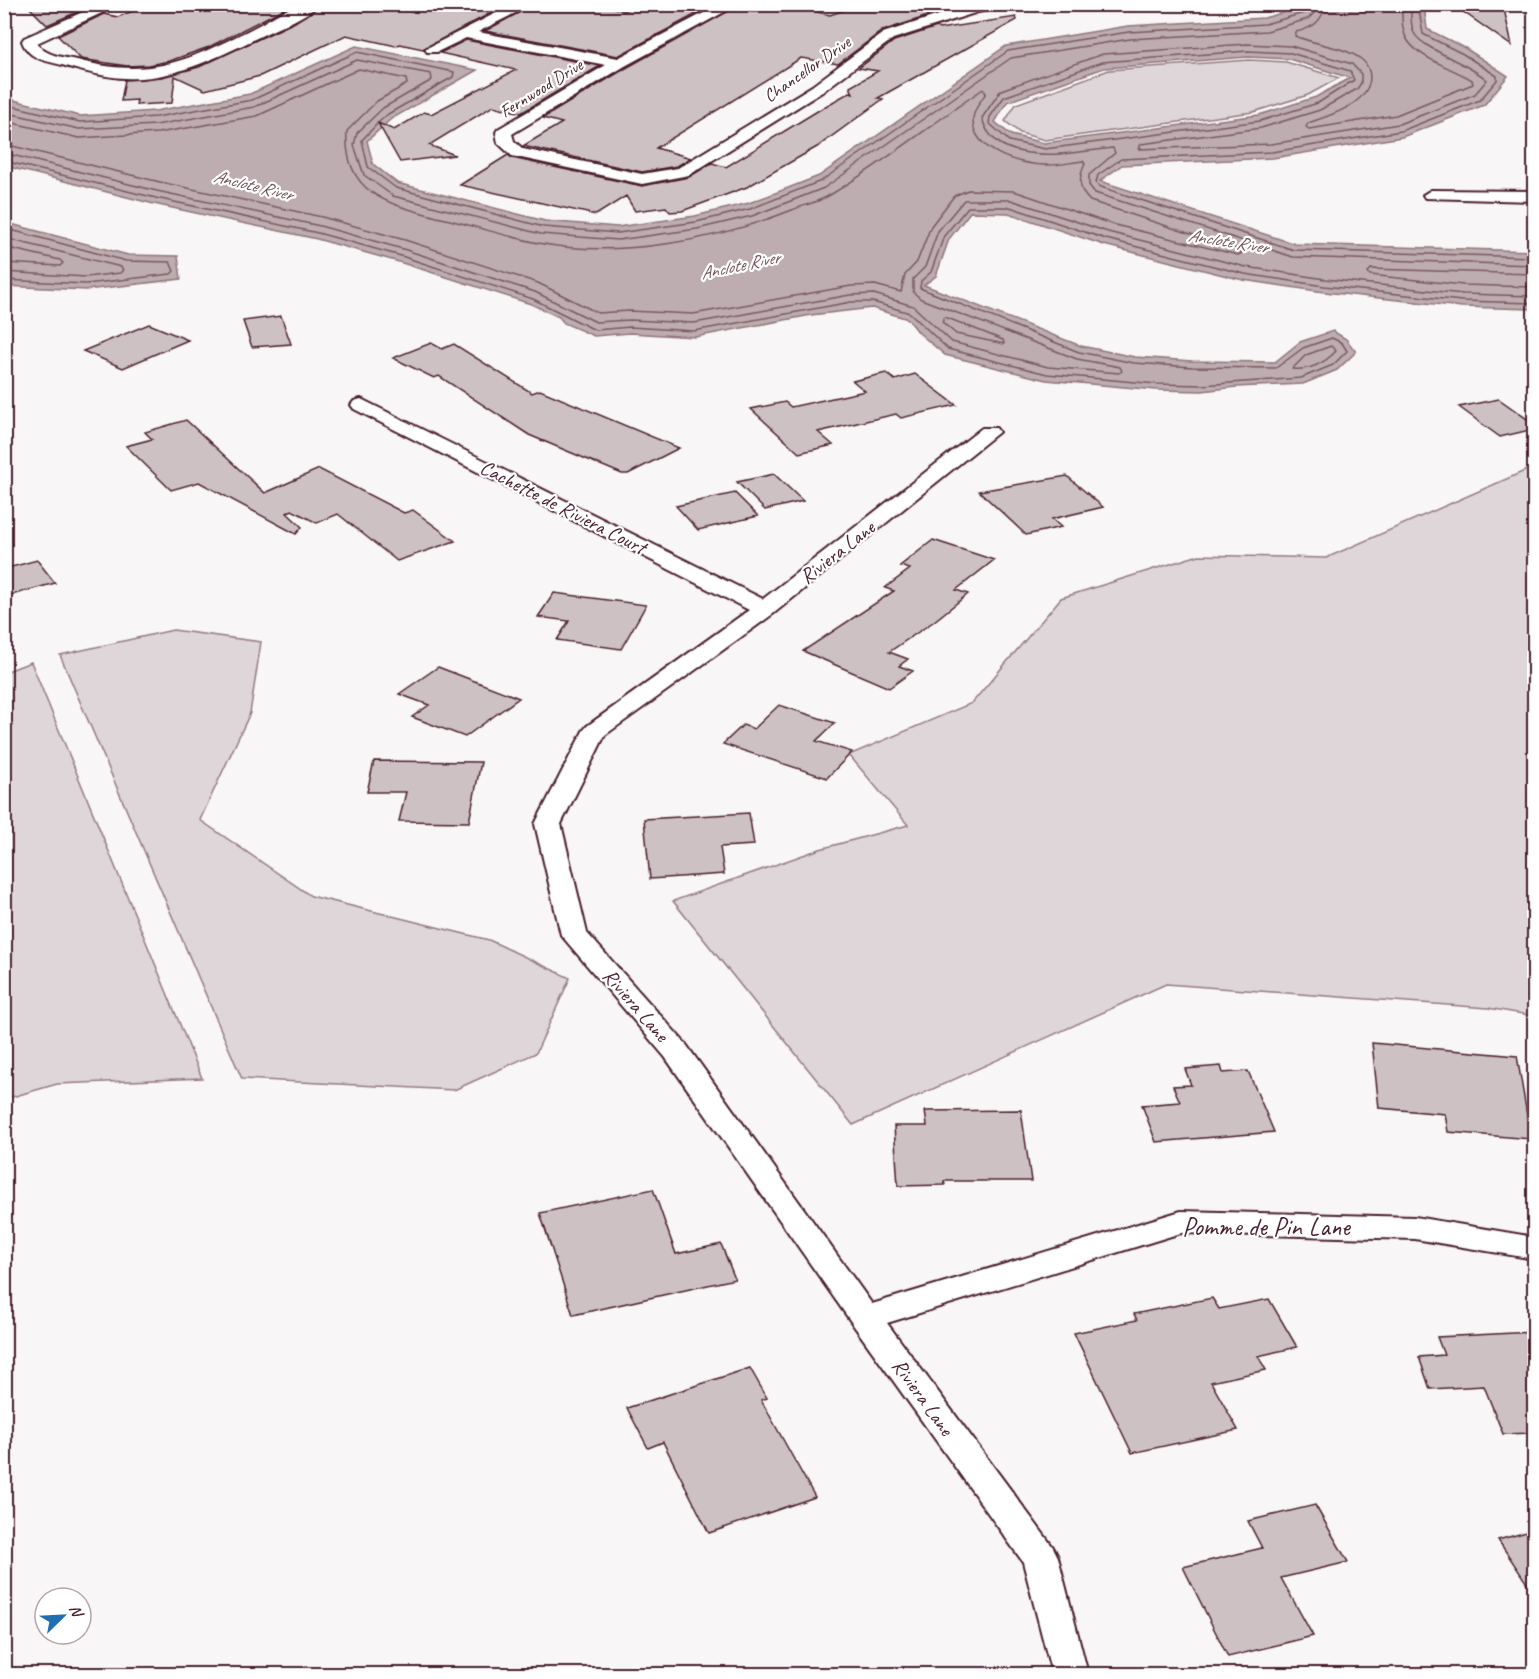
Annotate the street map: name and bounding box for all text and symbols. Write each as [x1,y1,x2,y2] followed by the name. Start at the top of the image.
[759,30,856,107] street label: Chancellor Drive
[495,53,588,122] street label: Fernwood Drive
[211,165,298,206] water label: Anclote River
[1187,224,1273,259] water label: Anclote River
[699,245,785,284] water label: Anclote River
[476,454,653,561] street label: Cachette de Riviera Court
[794,514,881,590] street label: Riviera Lane
[597,963,676,1048] street label: Riviera Lane
[1182,1210,1351,1243] street label: Pomme de Pin Lane
[886,1354,960,1441] street label: Riviera Lane
[33,1586,93,1646] north arrow
[65,1602,88,1622] text: N

